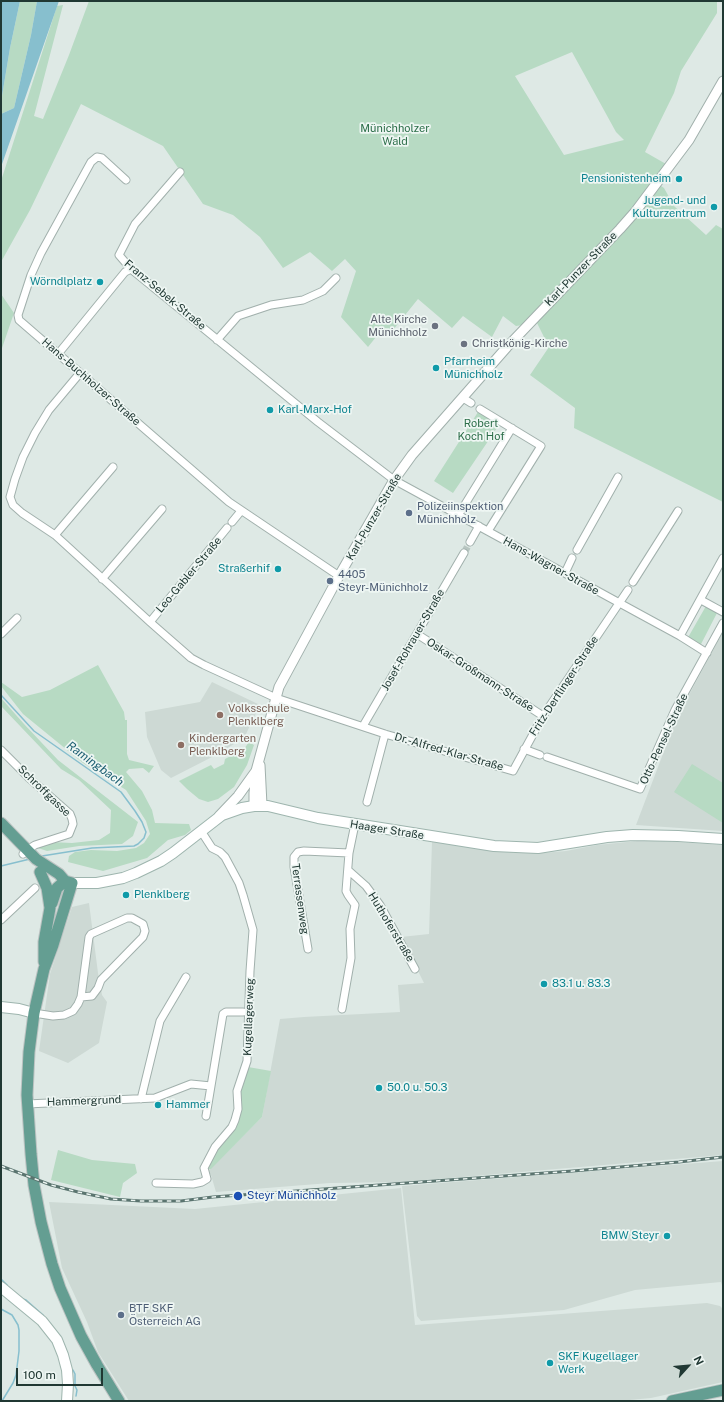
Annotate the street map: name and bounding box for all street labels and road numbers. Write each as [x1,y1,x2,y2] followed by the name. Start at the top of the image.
[542,229,620,309] street label: Karl-Punzer-Straße
[122,257,208,333] street label: Franz-Sebek-Straße
[39,336,143,428] street label: Hans-Buchholzer-Straße
[344,471,404,563] street label: Karl-Punzer-Straße
[153,534,225,616] street label: Leo-Gabler-Straße
[501,534,601,598] street label: Hans-Wagner-Straße
[379,587,447,693] street label: Josef-Rohrauer-Straße
[527,634,601,738] street label: Fritz-Derflinger-Straße
[424,635,536,715] street label: Oskar-Großmann-Straße
[637,691,691,787] street label: Otto-Pensel-Straße
[393,730,505,774] street label: Dr.-Alfred-Klar-Straße
[15,763,73,819] street label: Schroffgasse
[349,818,425,842] street label: Haager Straße
[288,863,312,935] street label: Terrassenweg
[365,890,417,964] street label: Huthoferstraße
[241,978,257,1056] street label: Kugellagerweg
[47,1093,121,1109] street label: Hammergrund

